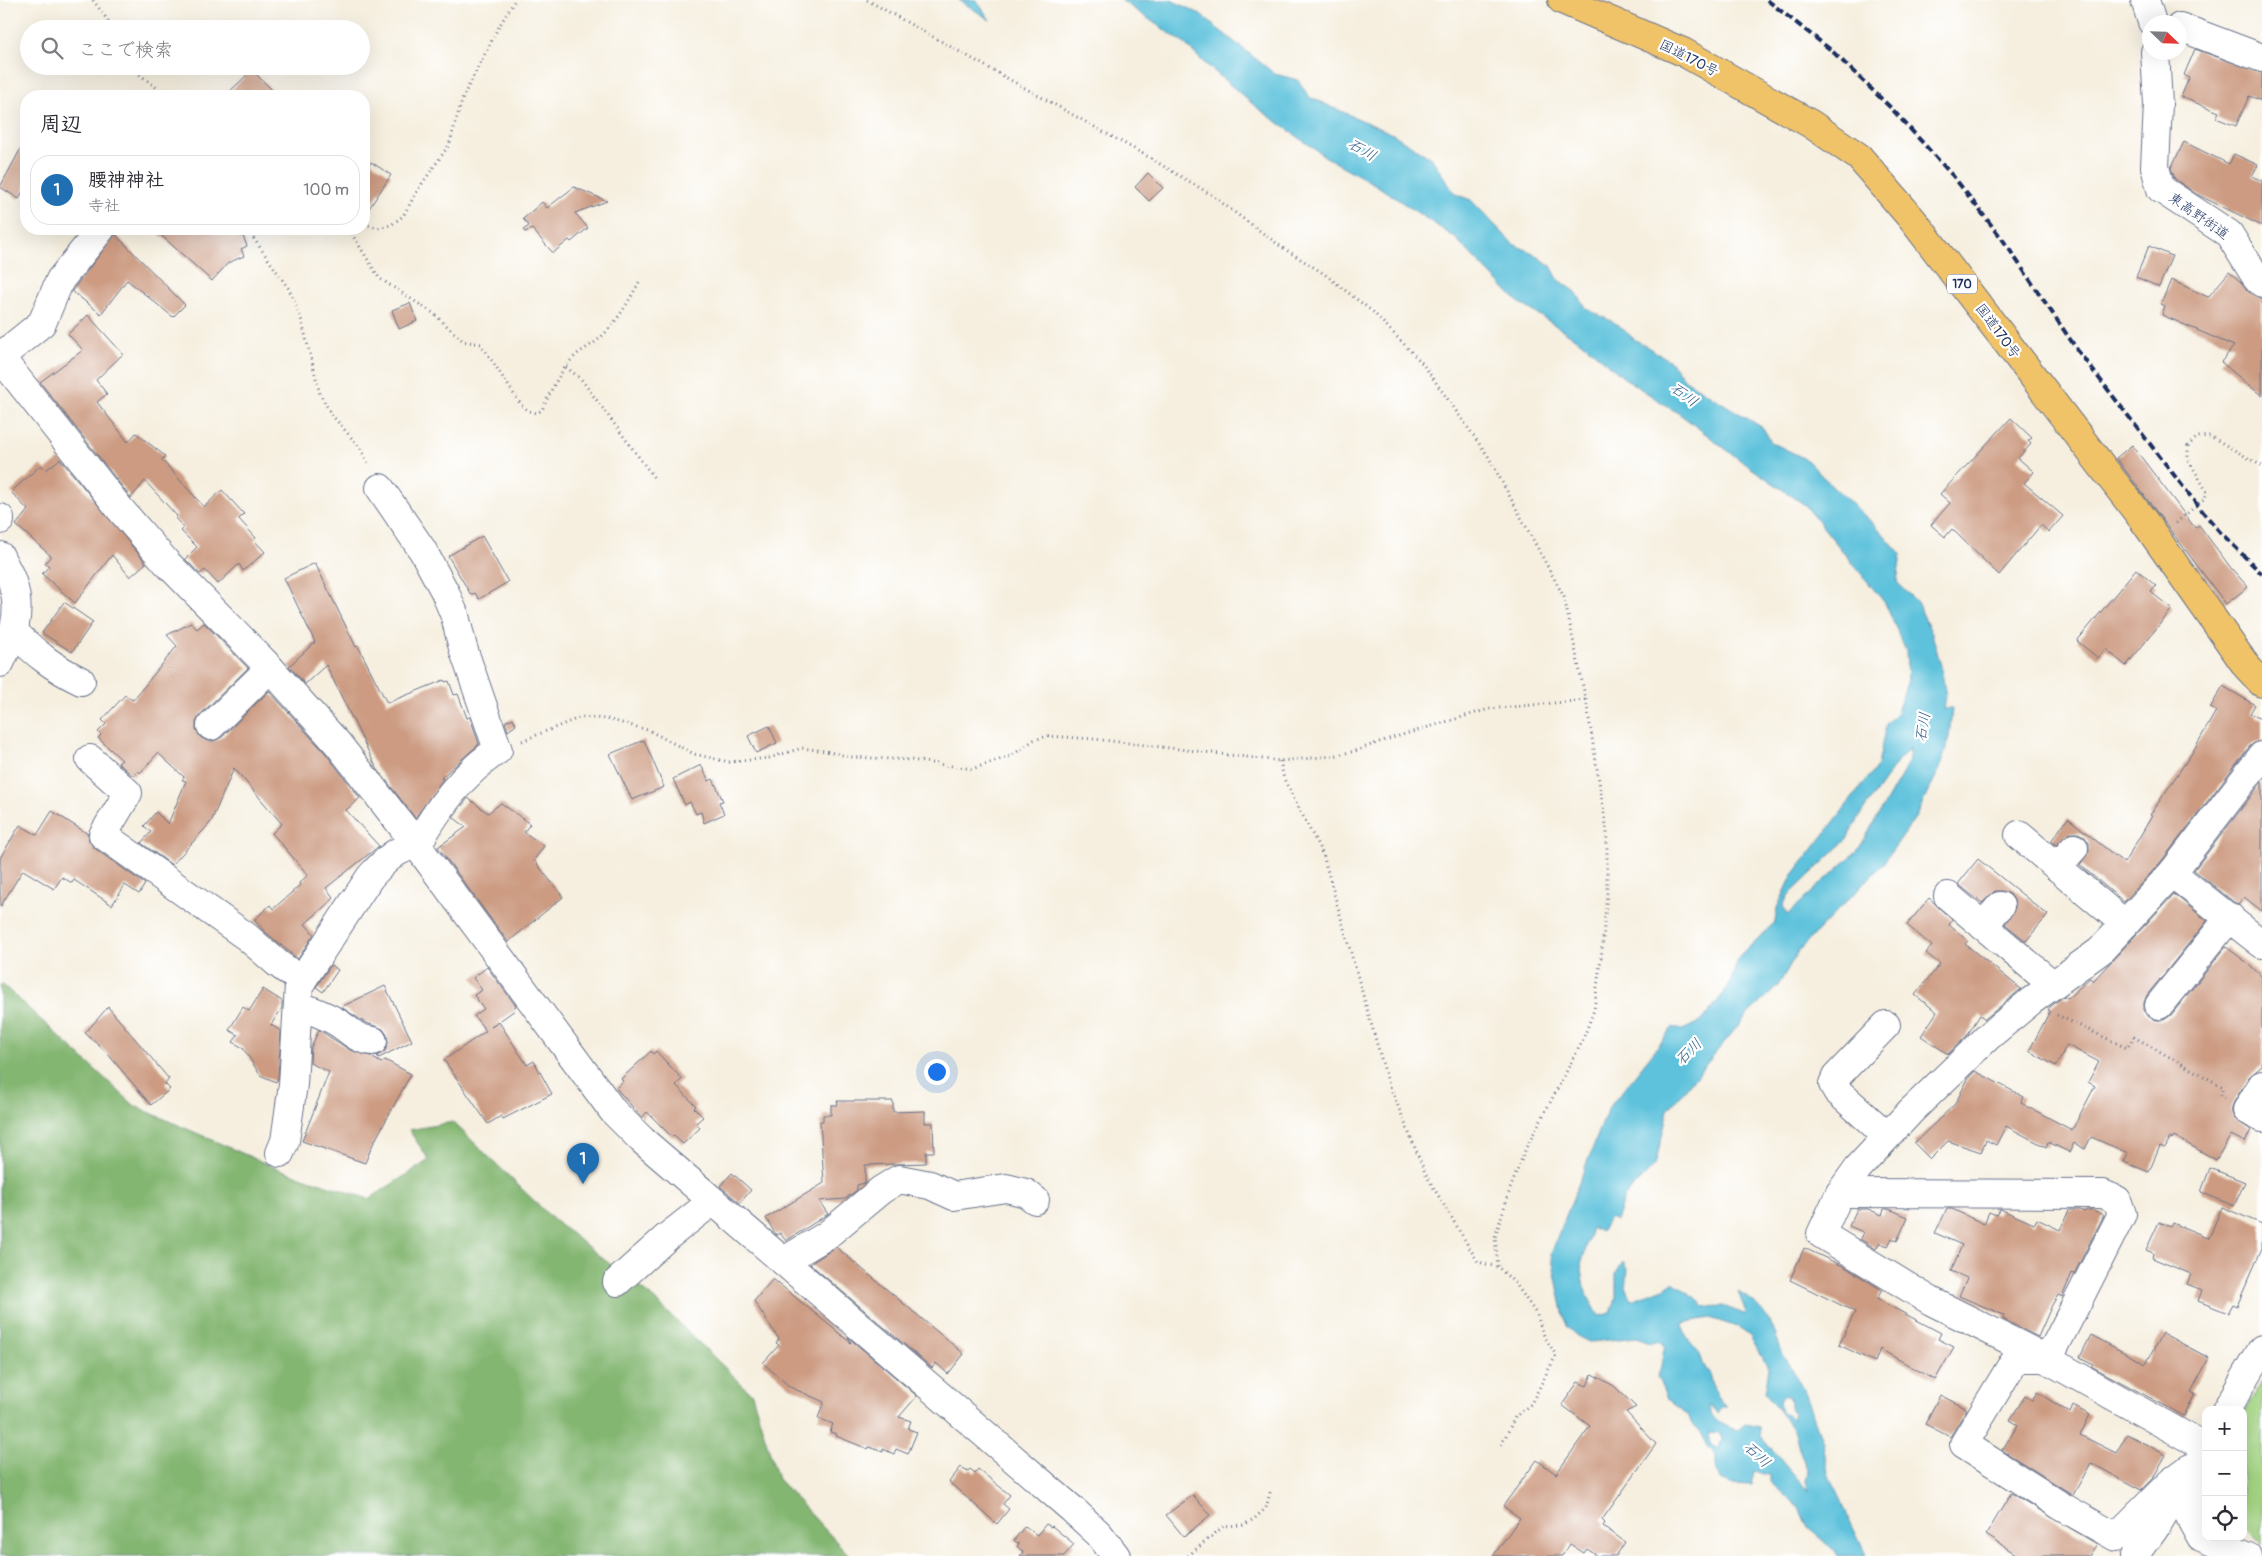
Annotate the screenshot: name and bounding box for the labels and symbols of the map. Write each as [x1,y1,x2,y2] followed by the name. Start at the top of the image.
[2142,15,2187,60] north arrow
[1656,36,1722,80] street label: 国道170号
[1344,134,1380,166] water label: 石川
[2165,189,2233,243] street label: 東高野街道
[1947,274,1977,294] road number: 170
[1972,300,2024,362] street label: 国道170号
[1666,378,1702,412] water label: 石川
[1911,711,1935,743] water label: 石川
[1672,1035,1706,1069] water label: 石川
[924,1059,950,1085] your location
[567,1143,599,1184] pin: 1
[1740,1438,1774,1472] water label: 石川

